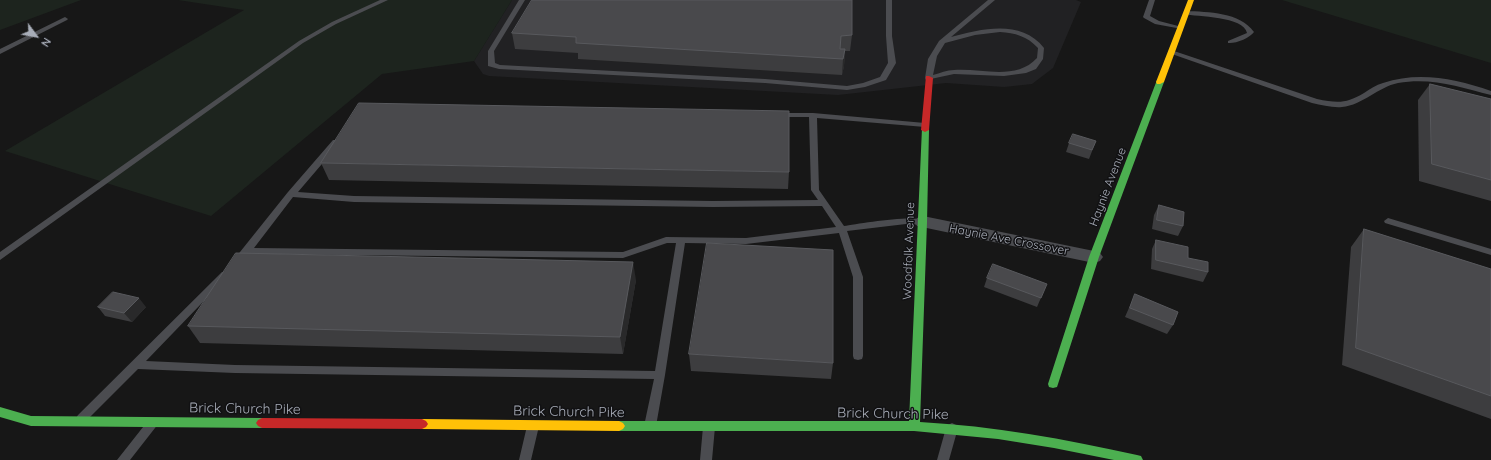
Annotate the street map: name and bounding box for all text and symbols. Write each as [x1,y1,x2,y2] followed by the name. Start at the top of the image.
[16,16,56,56] north arrow
[38,35,54,50] text: N
[1086,146,1130,228] street label: Haynie Avenue
[900,202,918,300] street label: Woodfolk Avenue
[948,221,1070,259] street label: Haynie Ave Crossover
[189,400,301,418] street label: Brick Church Pike
[513,403,625,421] street label: Brick Church Pike
[837,405,949,423] street label: Brick Church Pike

